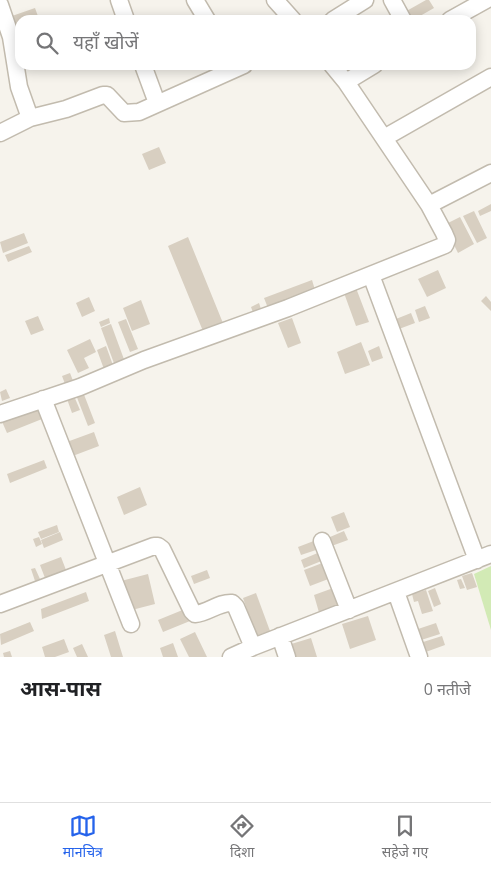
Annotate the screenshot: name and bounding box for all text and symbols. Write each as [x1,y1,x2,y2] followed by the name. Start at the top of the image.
[15,15,476,70] search box
[33,29,61,57] icon: search
[73,29,139,55] text: यहाँ खोजें
[20,674,101,702] text: आस-पास
[424,678,471,700] text: 0 नतीजे
[63,812,103,863] tab: मानचित्र
[228,812,256,863] tab: दिशा
[382,812,428,863] tab: सहेजे गए

